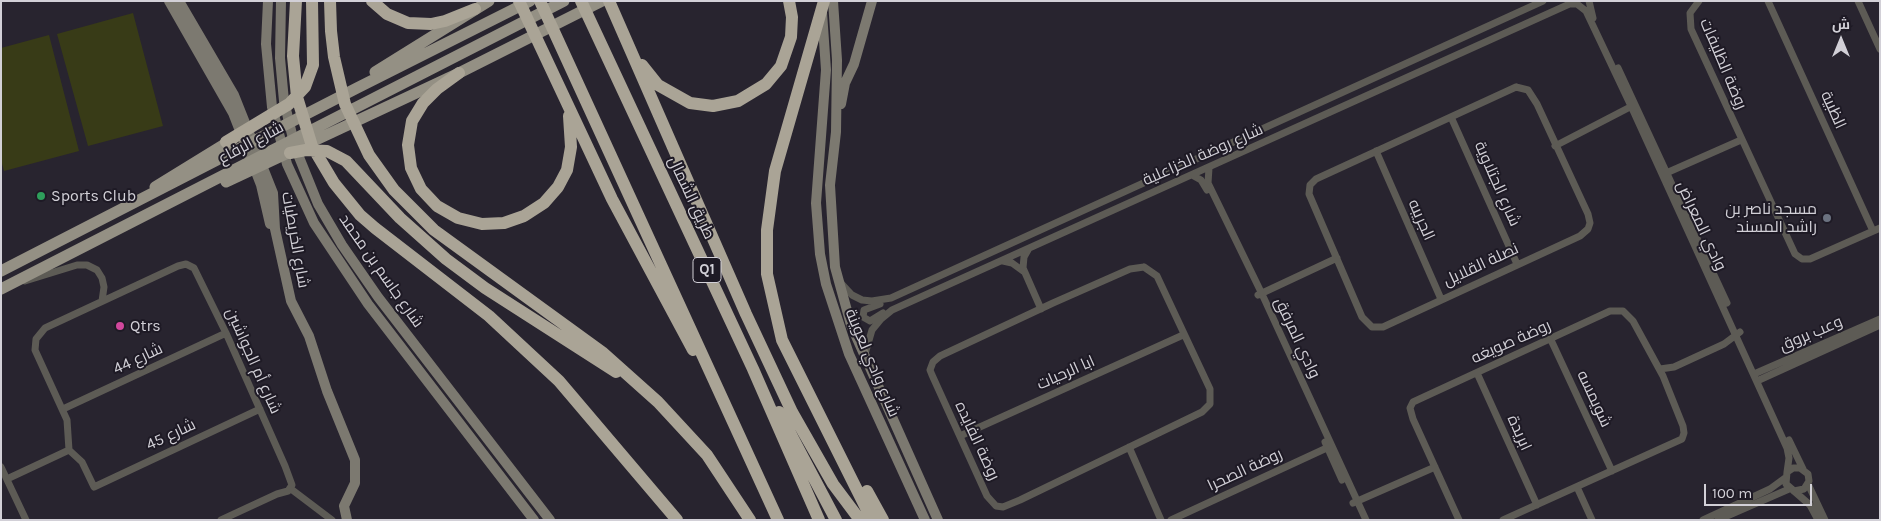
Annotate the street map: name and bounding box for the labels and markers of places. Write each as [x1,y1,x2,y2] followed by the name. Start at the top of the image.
[51,186,136,206] place label: Sports Club
[35,190,47,202] marker: Sports Club
[1725,199,1817,237] place label: مسجد ناصر بن راشد المسند
[1821,212,1833,224] marker: مسجد ناصر بن راشد المسند
[130,316,161,336] place label: Qtrs
[114,320,126,332] marker: Qtrs

